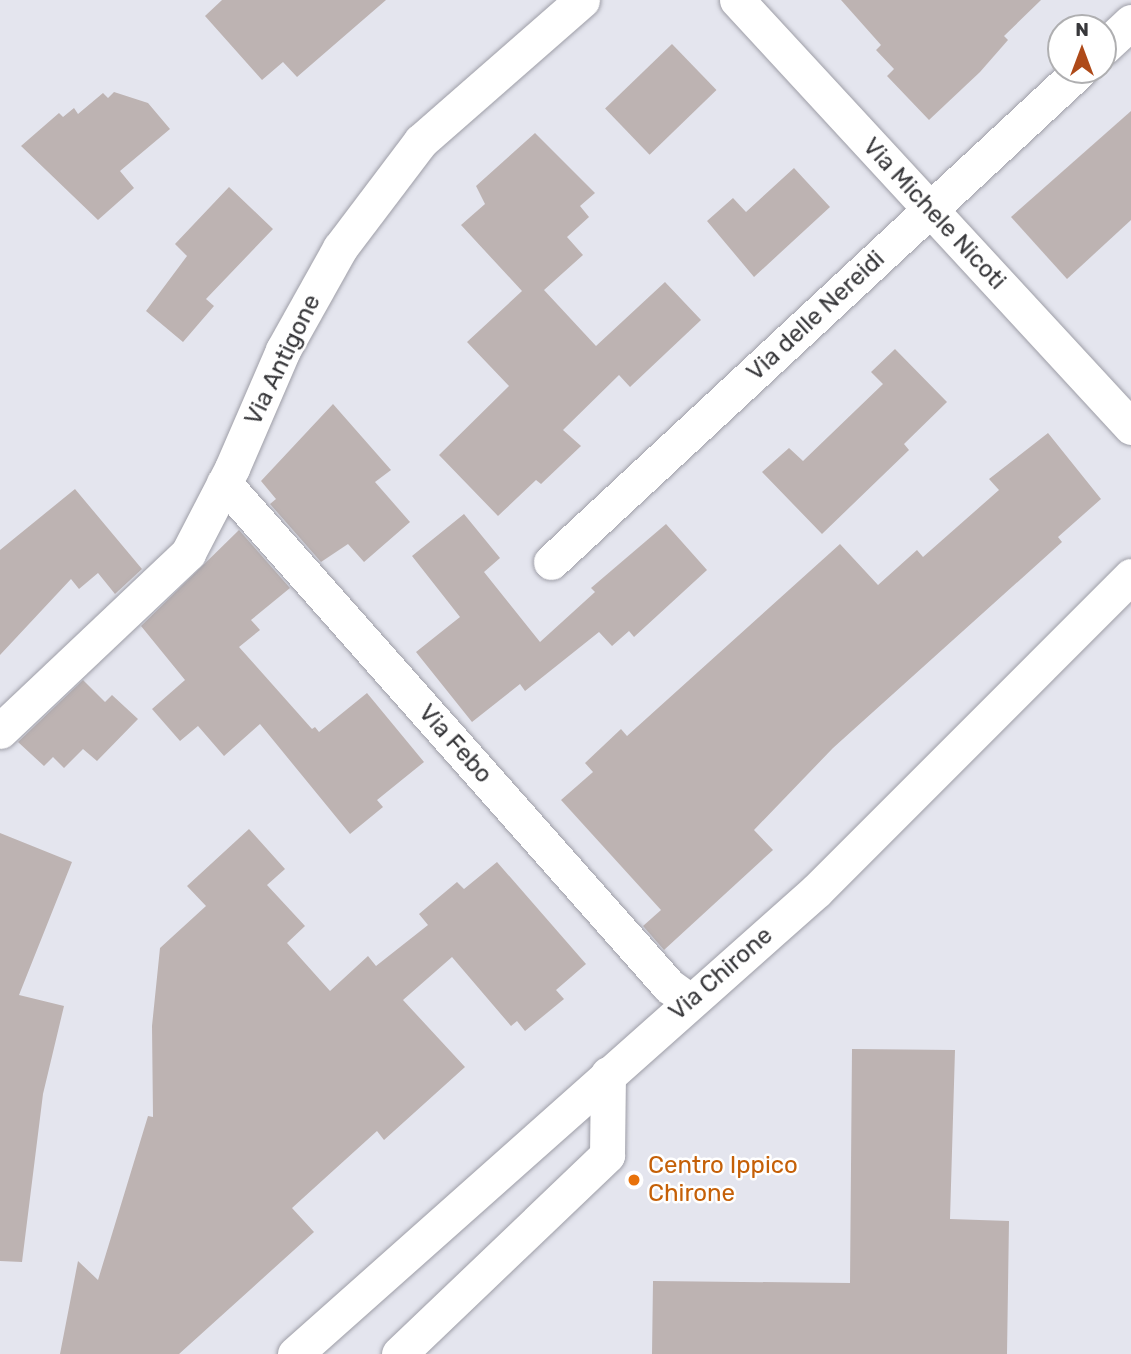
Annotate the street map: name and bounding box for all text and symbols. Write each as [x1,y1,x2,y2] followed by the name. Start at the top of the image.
[1047,14,1117,84] north arrow
[1075,18,1089,41] text: N
[856,132,1012,296] street label: Via Michele Nicoti
[741,245,891,387] street label: Via delle Nereidi
[239,290,327,430] street label: Via Antigone
[412,699,498,789] street label: Via Febo
[663,921,779,1027] street label: Via Chirone
[648,1152,798,1208] place label: Centro Ippico Chirone
[626,1172,642,1188] marker: Centro Ippico Chirone

